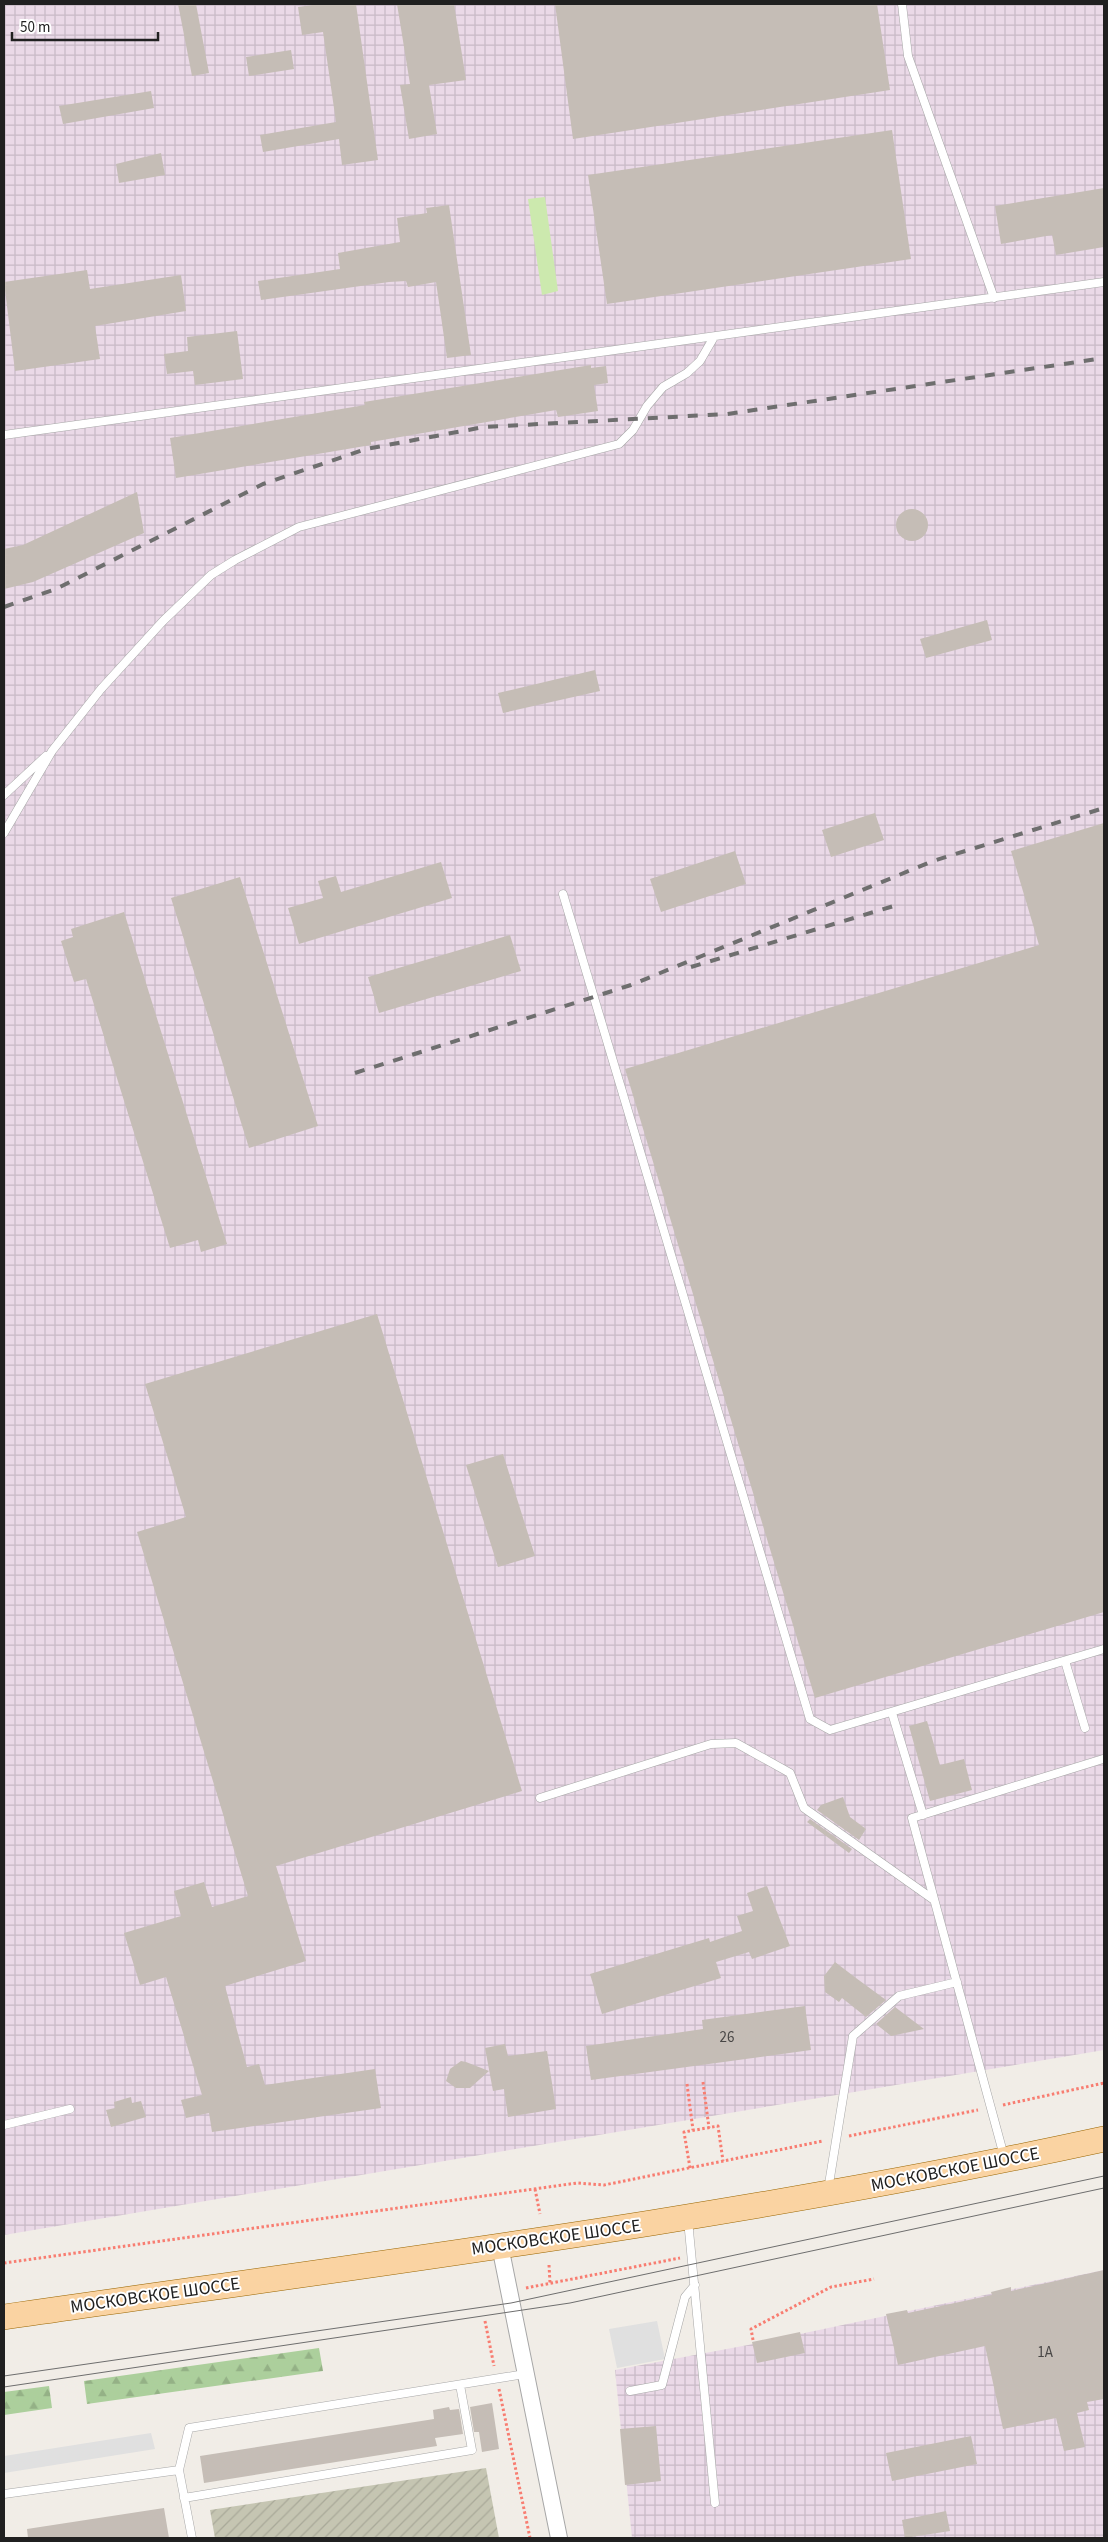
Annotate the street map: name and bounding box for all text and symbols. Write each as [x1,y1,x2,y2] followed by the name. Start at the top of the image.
[12,10,159,42] scale bar
[20,17,50,38] text: 50 m
[720,2027,734,2048] house number: 26
[869,2141,1041,2198] street label: МОСКОВСКОЕ ШОССЕ
[470,2213,642,2262] street label: МОСКОВСКОЕ ШОССЕ
[69,2271,241,2320] street label: МОСКОВСКОЕ ШОССЕ
[1037,2342,1054,2363] house number: 1А

